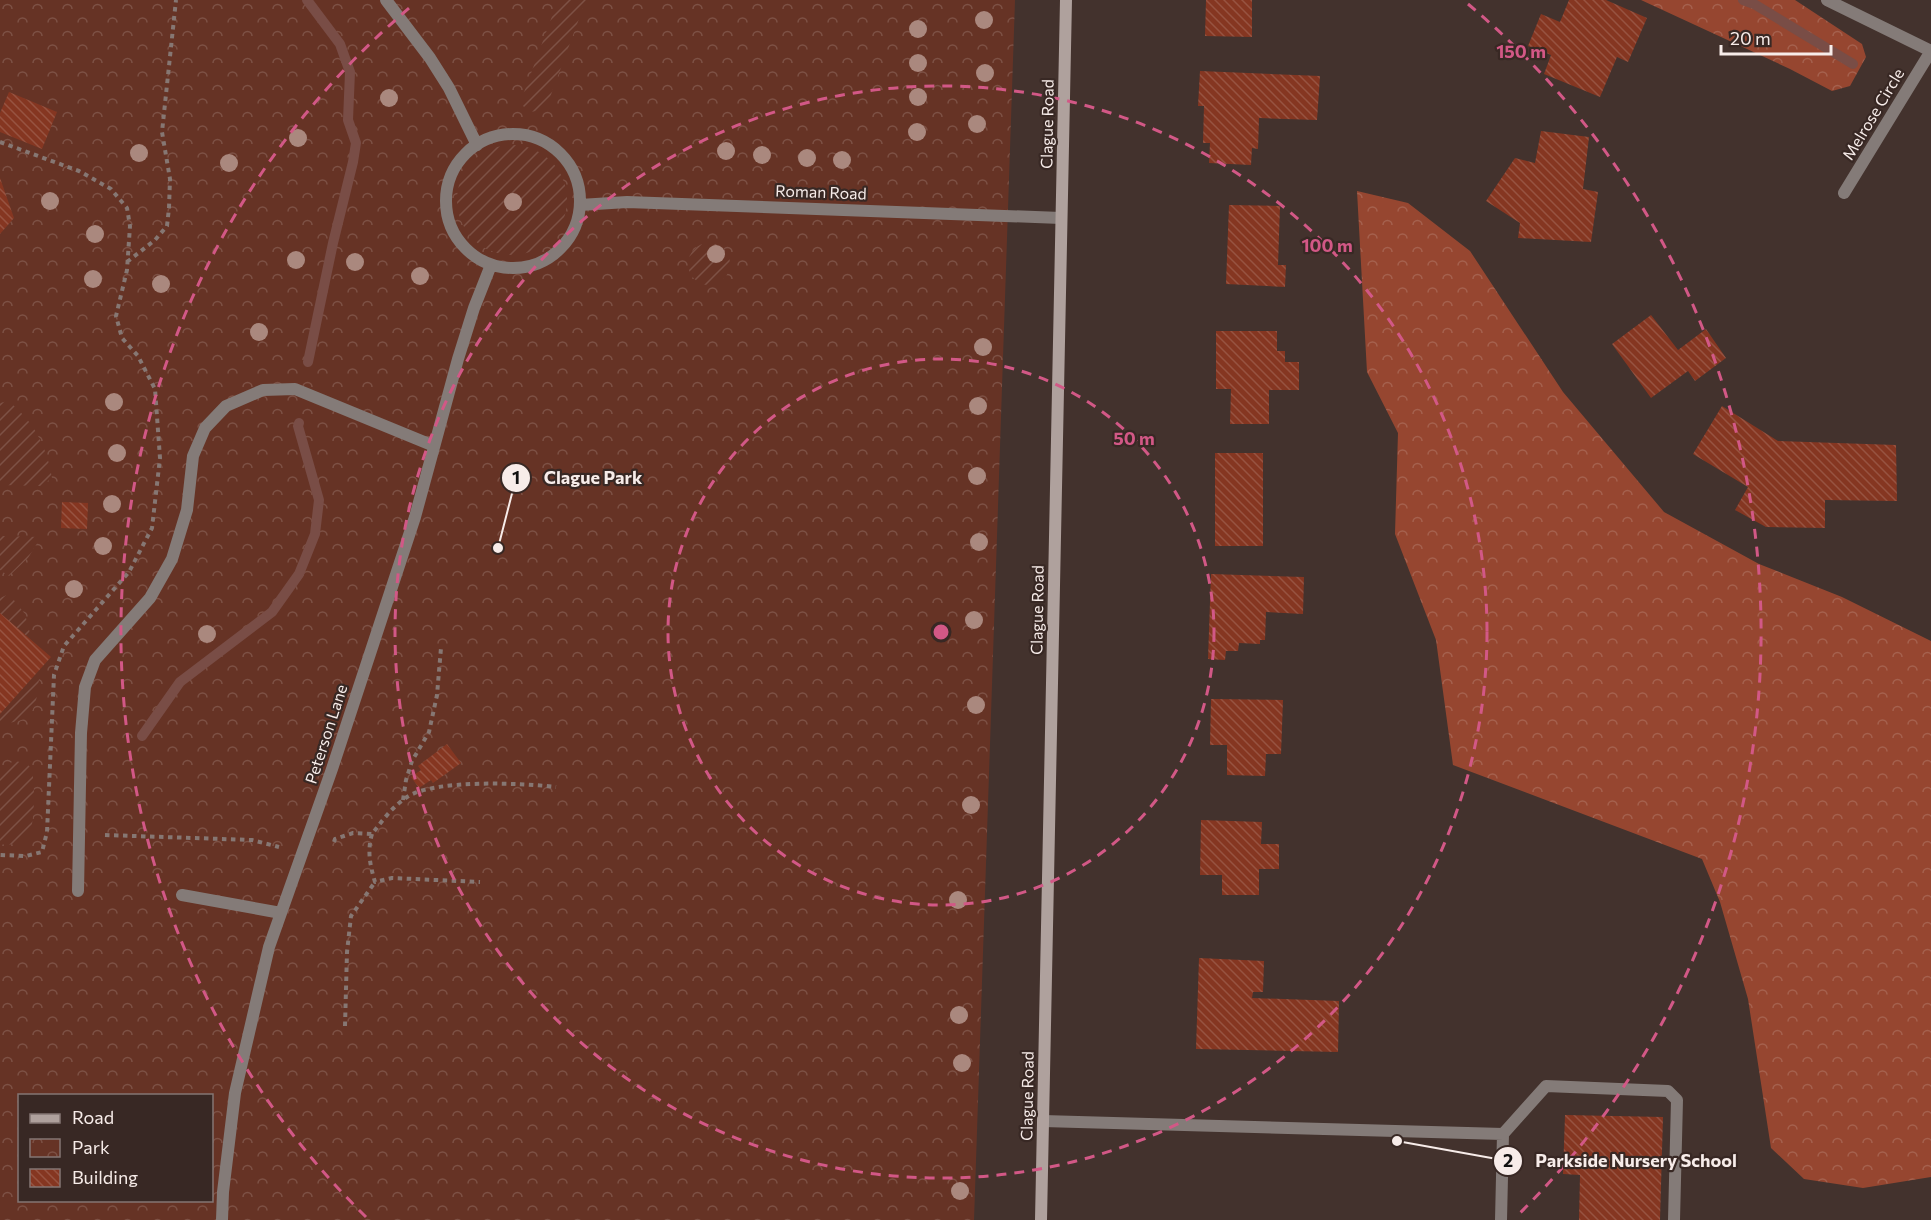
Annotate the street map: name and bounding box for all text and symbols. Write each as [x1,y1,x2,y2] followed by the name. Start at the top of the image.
[1721,18,1830,56] scale bar
[1730,27,1771,49] text: 20 m
[1496,40,1546,62] text: 150 m
[1838,64,1907,163] street label: Melrose Circle
[1036,79,1057,169] street label: Clague Road
[775,180,867,203] street label: Roman Road
[1301,234,1353,256] text: 100 m
[1113,427,1155,449] text: 50 m
[501,460,654,496] callout: Clague Park
[512,466,520,488] text: 1
[544,466,643,488] text: Clague Park
[1026,565,1047,655] street label: Clague Road
[931,622,951,642] centre of rings
[301,682,351,786] street label: Peterson Lane
[1016,1051,1037,1141] street label: Clague Road
[18,1094,213,1202] legend
[72,1106,114,1128] text: Road
[72,1136,110,1158] text: Park
[1493,1143,1749,1179] callout: Parkside Nursery School
[1503,1149,1513,1171] text: 2
[1535,1149,1737,1171] text: Parkside Nursery School
[72,1166,138,1188] text: Building

